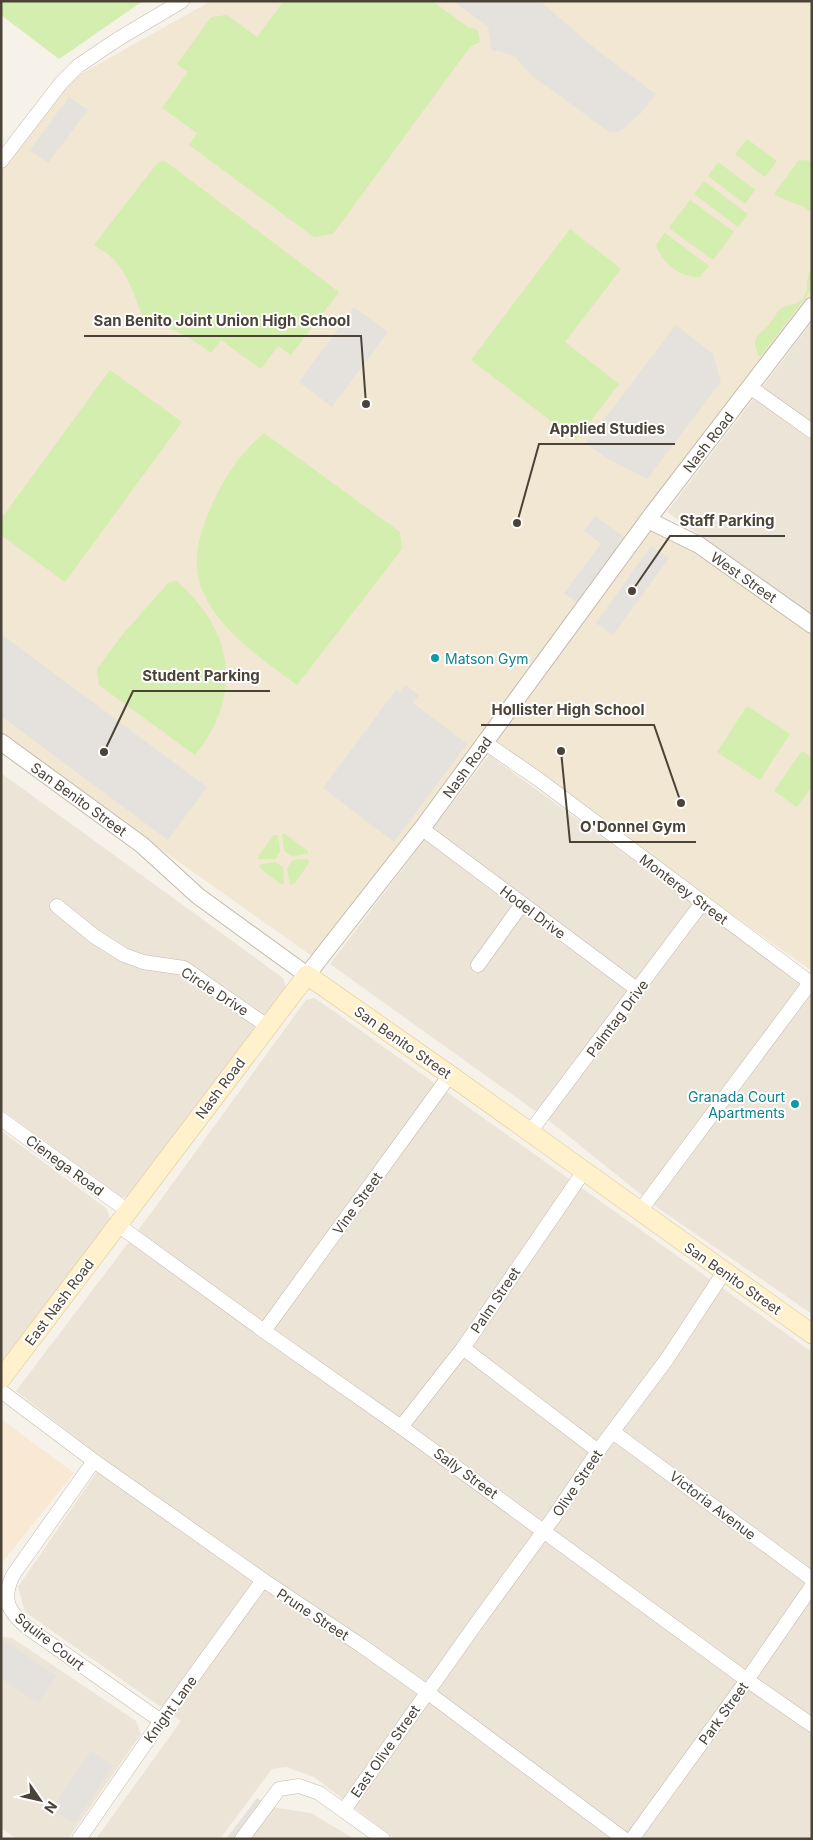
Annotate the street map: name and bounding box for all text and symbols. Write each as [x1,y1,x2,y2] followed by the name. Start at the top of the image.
[84,306,361,336] callout: San Benito Joint Union High School
[94,311,350,330] text: San Benito Joint Union High School
[679,408,737,476] street label: Nash Road
[539,414,675,444] callout: Applied Studies
[549,419,665,438] text: Applied Studies
[670,506,785,536] callout: Staff Parking
[679,511,775,530] text: Staff Parking
[708,548,781,606] street label: West Street
[445,650,529,667] place label: Matson Gym
[429,652,441,664] marker: Matson Gym
[133,661,270,691] callout: Student Parking
[142,666,260,685] text: Student Parking
[481,695,654,725] callout: Hollister High School
[491,700,645,719] text: Hollister High School
[439,733,495,801] street label: Nash Road
[28,759,131,840] street label: San Benito Street
[570,812,696,842] callout: O'Donnel Gym
[580,817,686,836] text: O'Donnel Gym
[636,850,732,928] street label: Monterey Street
[497,882,569,942] street label: Hodel Drive
[178,963,252,1019] street label: Circle Drive
[582,976,652,1060] street label: Palmtag Drive
[351,1002,455,1082] street label: San Benito Street
[192,1054,248,1122] street label: Nash Road
[688,1088,785,1121] place label: Granada Court Apartments
[789,1098,801,1110] marker: Granada Court Apartments
[23,1131,107,1199] street label: Cienega Road
[329,1168,386,1238] street label: Vine Street
[681,1238,785,1318] street label: San Benito Street
[21,1255,97,1349] street label: East Nash Road
[467,1263,524,1336] street label: Palm Street
[431,1444,502,1502] street label: Sally Street
[549,1446,606,1520] street label: Olive Street
[666,1467,760,1543] street label: Victoria Avenue
[274,1584,353,1644] street label: Prune Street
[12,1609,88,1674] street label: Squire Court
[140,1672,200,1746] street label: Knight Lane
[695,1678,752,1748] street label: Park Street
[347,1701,423,1800] street label: East Olive Street
[15,1775,65,1825] north arrow
[41,1798,61,1817] text: N

